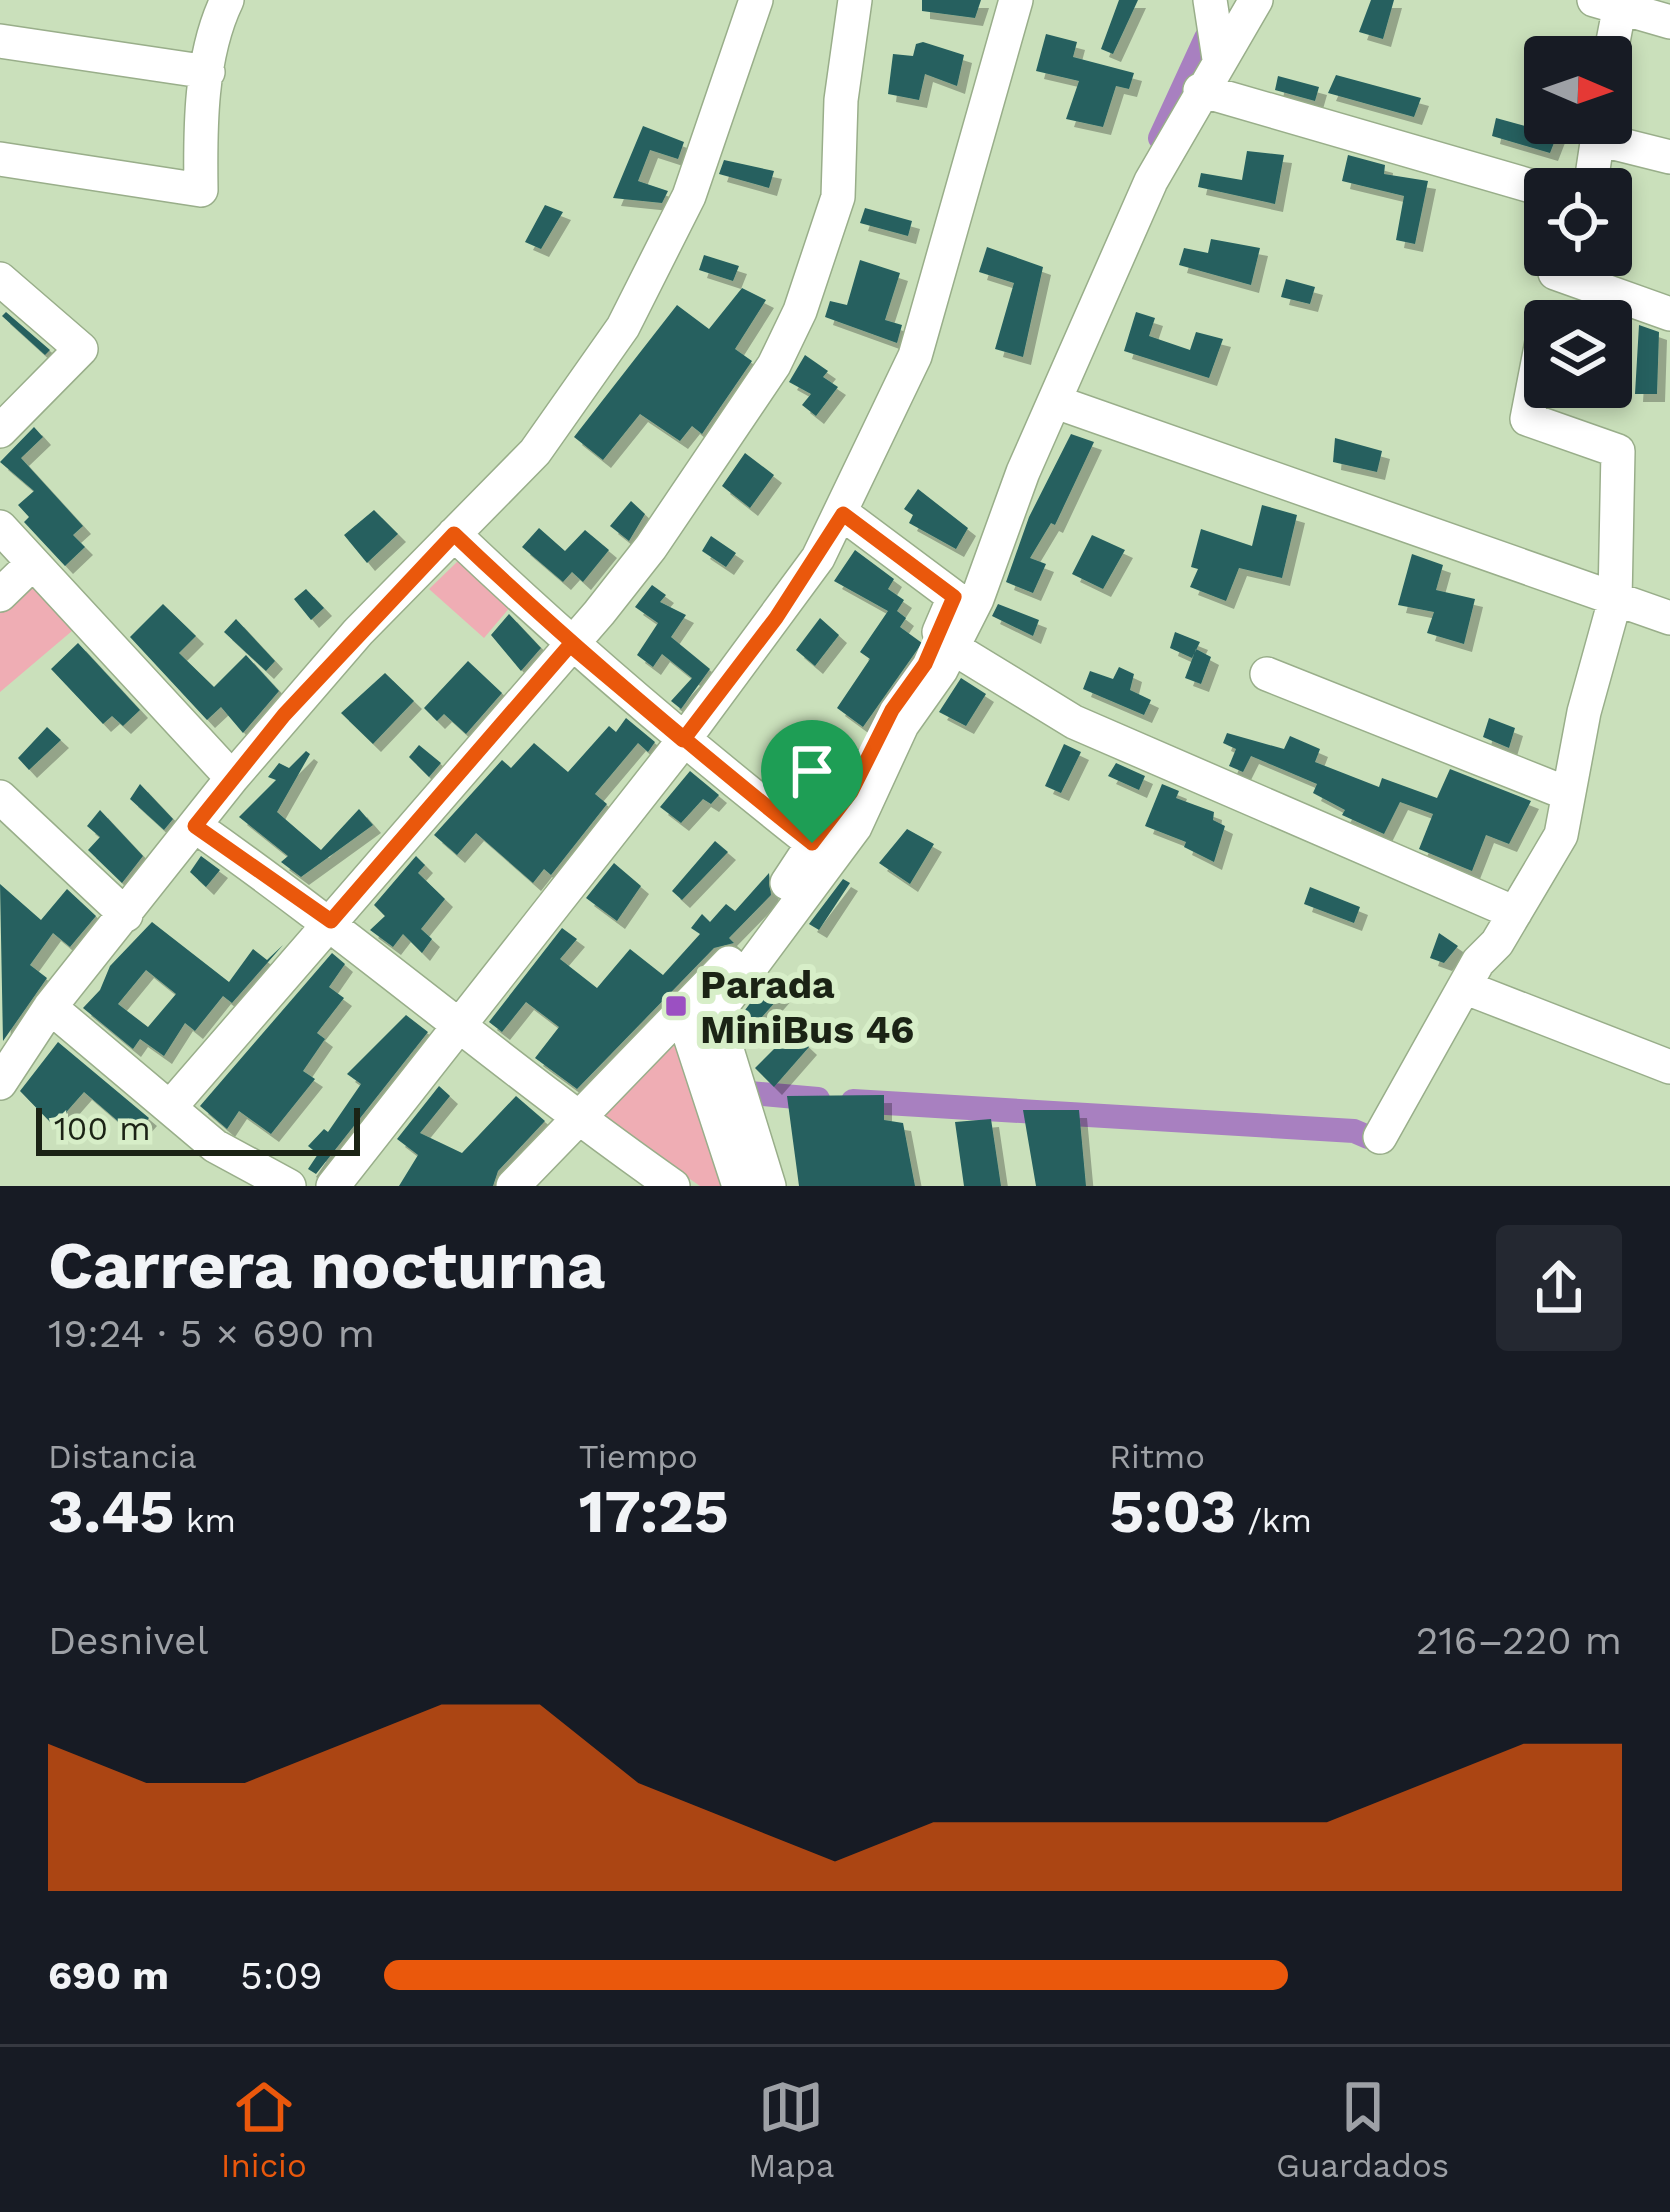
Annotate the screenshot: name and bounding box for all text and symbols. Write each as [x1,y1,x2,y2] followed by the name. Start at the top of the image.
[1524,36,1632,144] north arrow
[1524,36,1632,408] map controls
[1524,168,1632,276] button: locate
[1524,300,1632,408] button: layers
[761,720,863,843] pin
[779,738,845,804] icon: arrive
[700,962,914,1052] place label: Parada MiniBus 46
[663,993,689,1019] marker: Parada MiniBus 46
[36,1102,360,1155] scale bar
[54,1109,151,1148] text: 100 m
[1496,1225,1622,1351] button: share
[48,1227,605,1304] text: Carrera nocturna
[48,1311,375,1356] text: 19:24 · 5 × 690 m
[48,1437,197,1476] text: Distancia
[579,1437,698,1476] text: Tiempo
[1109,1437,1205,1476] text: Ritmo
[48,1476,174,1547] text: 3.45
[579,1476,729,1547] text: 17:25
[1109,1476,1236,1547] text: 5:03
[174,1501,236,1540] text: km
[1236,1501,1312,1540] text: /km
[48,1618,208,1663] text: Desnivel
[1416,1618,1622,1663] text: 216–220 m
[48,1953,169,1998] text: 690 m
[240,1953,323,1998] text: 5:09
[221,2074,307,2185] tab: Inicio
[748,2074,834,2185] tab: Mapa
[1276,2074,1449,2185] tab: Guardados

